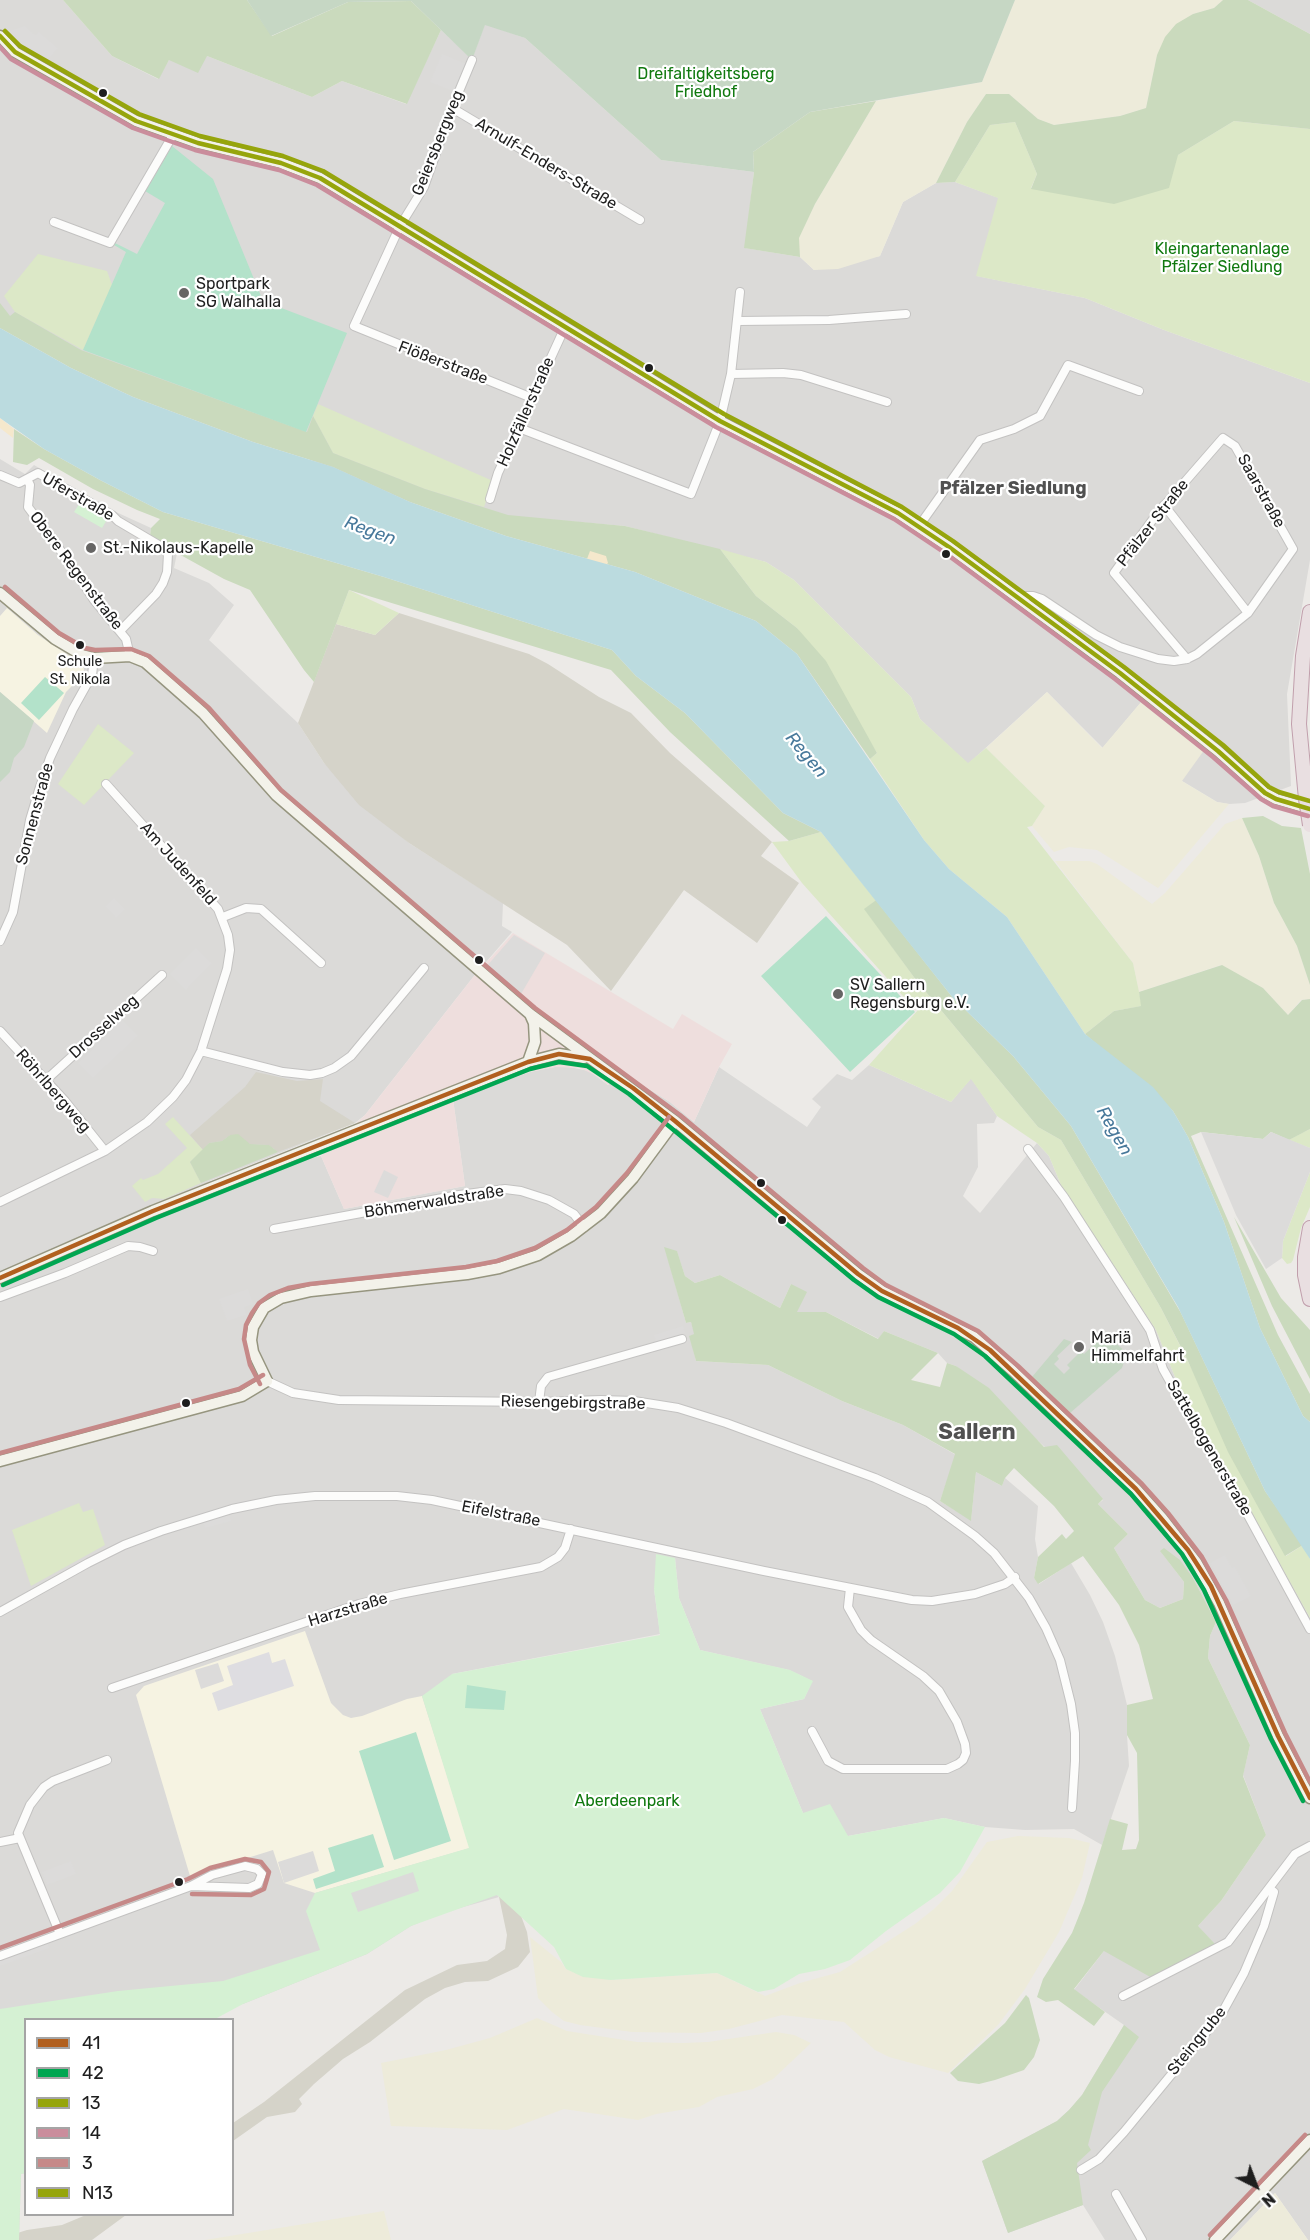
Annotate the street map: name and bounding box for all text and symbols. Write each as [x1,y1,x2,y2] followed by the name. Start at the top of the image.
[637,64,775,102] park label: Dreifaltigkeitsberg Friedhof
[97,87,109,99] unlabelled marker
[408,87,468,199] street label: Geiersbergweg
[472,114,620,214] street label: Arnulf-Enders-Straße
[1154,239,1290,277] park label: Kleingartenanlage Pfälzer Siedlung
[196,274,281,312] place label: Sportpark SG Walhalla
[177,286,191,300] marker: Sportpark SG Walhalla
[395,337,491,389] street label: Flößerstraße
[493,354,559,470] street label: Holzfällerstraße
[643,362,655,374] unlabelled marker
[1233,451,1289,531] street label: Saarstraße
[39,469,117,525] street label: Uferstraße
[1113,476,1193,570] street label: Pfälzer Straße
[939,478,1087,500] district label: Pfälzer Siedlung
[25,508,127,634] street label: Obere Regenstraße
[341,512,399,550] water label: Regen
[103,538,254,558] place label: St.-Nikolaus-Kapelle
[84,541,98,555] marker: St.-Nikolaus-Kapelle
[940,548,952,560] unlabelled marker
[74,639,86,651] marker: Schule St. Nikola
[50,654,110,686] place label: Schule St. Nikola
[781,728,831,782] water label: Regen
[12,761,58,867] street label: Sonnenstraße
[136,819,220,909] street label: Am Judenfeld
[473,954,485,966] unlabelled marker
[850,975,970,1013] place label: SV Sallern Regensburg e.V.
[831,987,845,1001] marker: SV Sallern Regensburg e.V.
[65,991,143,1063] street label: Drosselweg
[12,1045,94,1137] street label: Röhrlbergweg
[1091,1102,1137,1160] water label: Regen
[755,1177,767,1189] unlabelled marker
[363,1181,505,1223] street label: Böhmerwaldstraße
[776,1214,788,1226] unlabelled marker
[1091,1328,1185,1366] place label: Mariä Himmelfahrt
[1072,1340,1086,1354] marker: Mariä Himmelfahrt
[1162,1377,1256,1519] street label: Sattelbogenerstraße
[500,1392,646,1414] street label: Riesengebirgstraße
[180,1397,192,1409] unlabelled marker
[938,1420,1016,1446] district label: Sallern
[460,1497,542,1531] street label: Eifelstraße
[306,1589,390,1631] street label: Harzstraße
[575,1791,679,1811] park label: Aberdeenpark
[173,1876,185,1888] unlabelled marker
[1164,2003,1230,2079] street label: Steingrube
[24,2018,234,2216] legend
[82,2032,101,2054] text: 41
[82,2062,104,2084] text: 42
[82,2092,101,2114] text: 13
[82,2122,101,2144] text: 14
[82,2152,93,2174] text: 3
[1226,2156,1286,2216] north arrow
[82,2182,113,2204] text: N13
[1258,2189,1279,2211] text: N

